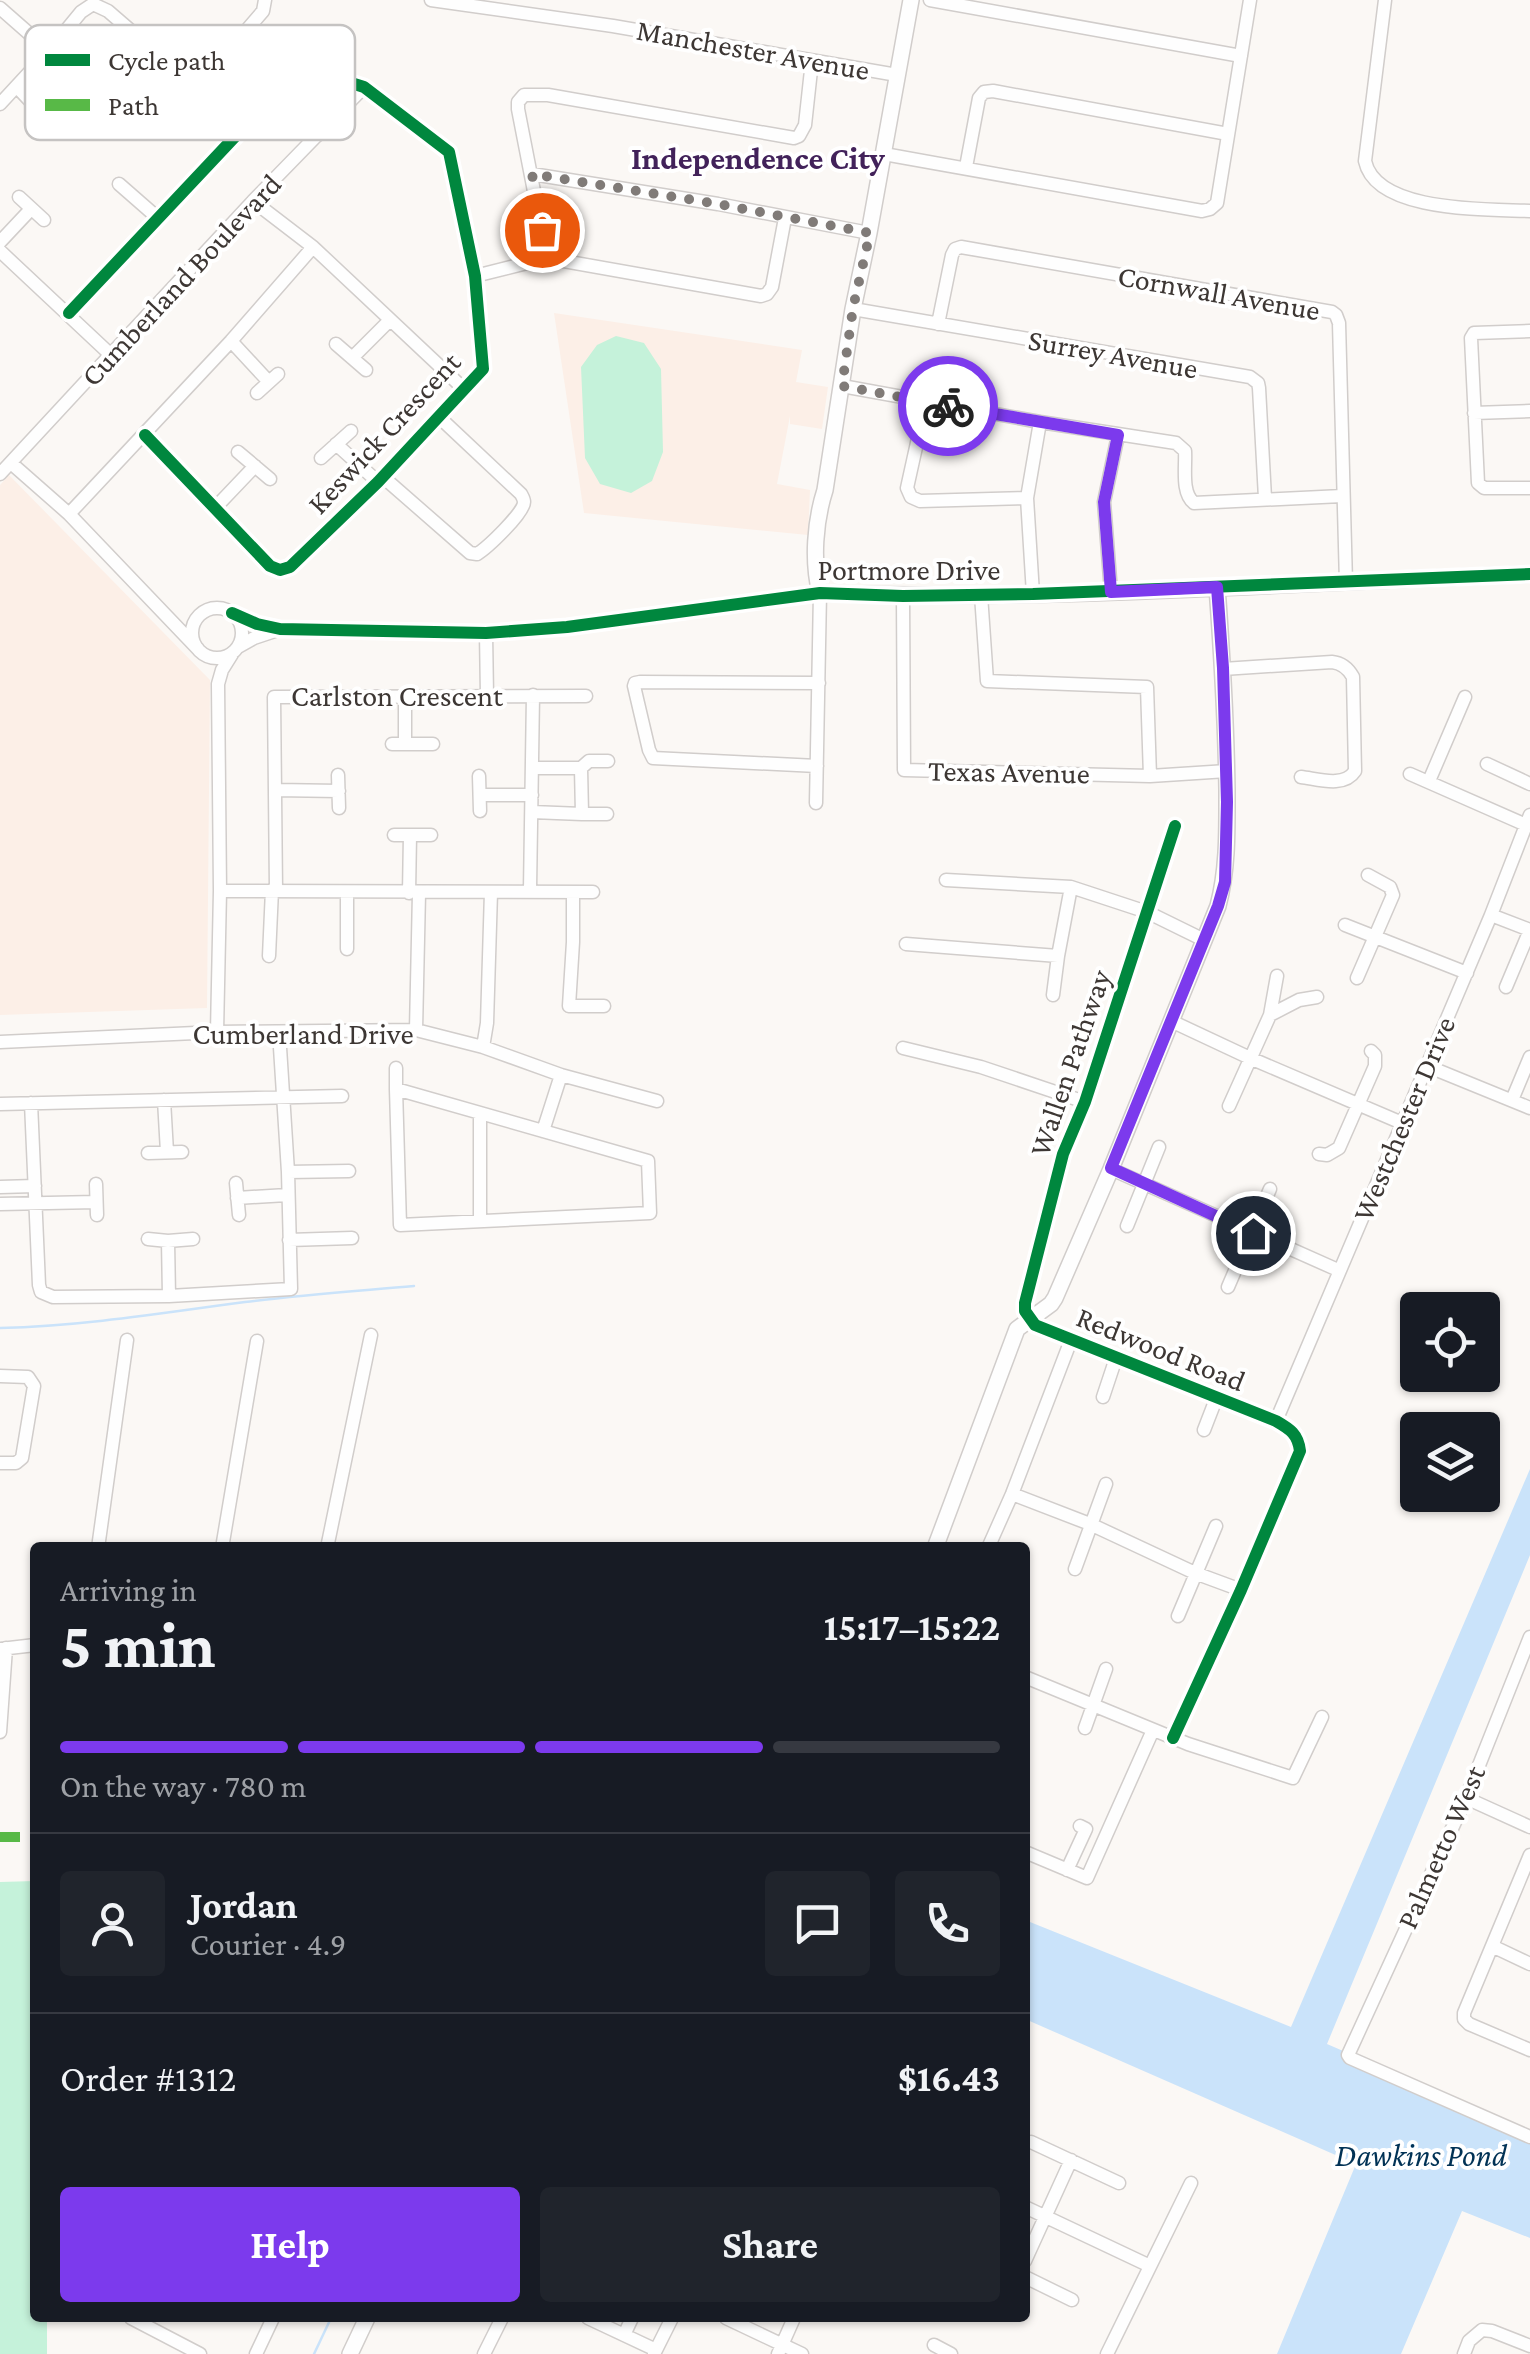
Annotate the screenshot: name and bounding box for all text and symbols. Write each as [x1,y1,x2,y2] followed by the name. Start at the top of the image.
[634,13,872,86] street label: Manchester Avenue
[25,25,355,140] legend
[108,45,225,76] text: Cycle path
[108,90,159,121] text: Path
[631,140,885,176] district label: Independence City
[74,167,287,392] street label: Cumberland Boulevard
[500,188,585,273] pin
[515,203,570,258] icon: bag
[1115,258,1323,327] street label: Cornwall Avenue
[1026,322,1200,386] street label: Surrey Avenue
[301,345,467,520] street label: Keswick Crescent
[898,356,998,456] courier
[921,379,976,434] icon: bike
[817,553,1001,586] street label: Portmore Drive
[291,679,504,712] street label: Carlston Crescent
[928,754,1090,789] street label: Texas Avenue
[1022,965,1118,1161] street label: Wallen Pathway
[1346,1012,1461,1226] street label: Westchester Drive
[192,1017,414,1050] street label: Cumberland Drive
[1211,1191,1296,1276] pin
[1226,1206,1281,1261] icon: home
[1400,1292,1500,1512] map controls
[1400,1292,1500,1392] button: locate
[1072,1300,1251,1397] street label: Redwood Road
[1400,1412,1500,1512] button: layers
[60,1572,197,1608] text: Arriving in
[824,1606,1000,1648] text: 15:17–15:22
[60,1609,216,1681] text: 5 min
[1390,1759,1492,1933] street label: Palmetto West
[60,1768,307,1804] text: On the way · 780 m
[60,1871,165,1976] button: person
[765,1871,870,1976] button: chat
[895,1871,1000,1976] button: phone
[190,1884,298,1926] text: Jordan
[190,1926,346,1962] text: Courier · 4.9
[60,2057,236,2099] text: Order #1312
[898,2057,1000,2099] text: $16.43
[1335,2137,1508,2173] water label: Dawkins Pond
[60,2187,520,2302] button: Help
[540,2187,1000,2302] button: Share

